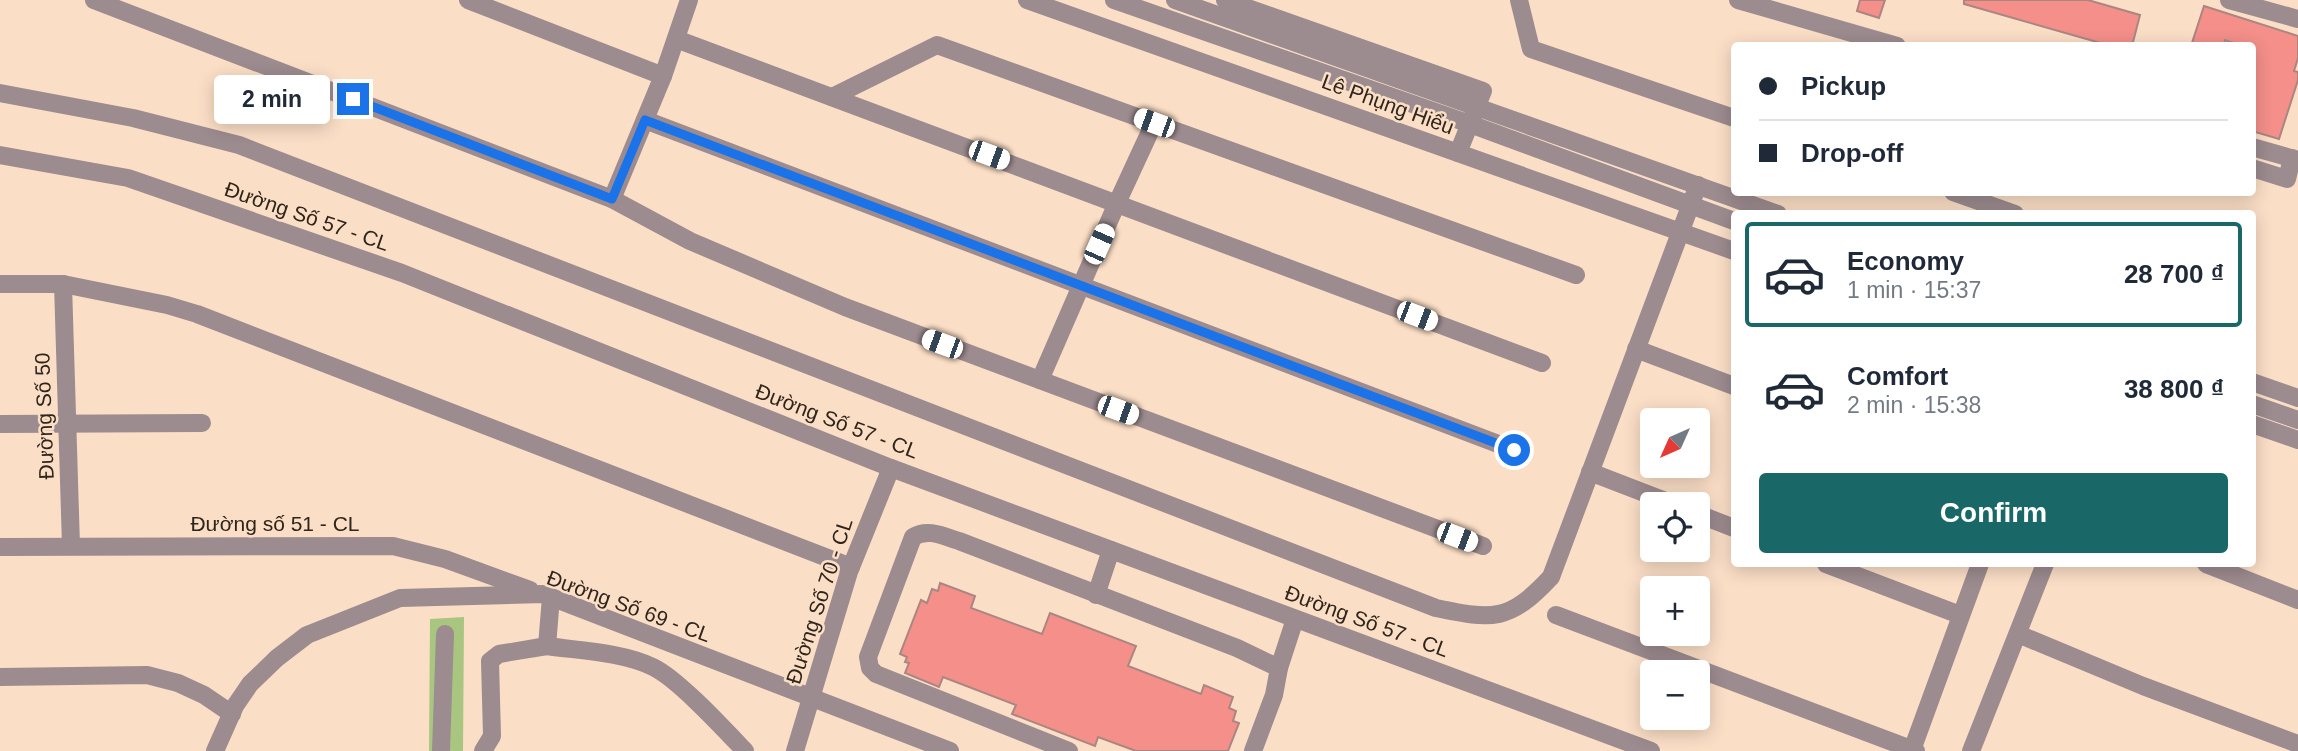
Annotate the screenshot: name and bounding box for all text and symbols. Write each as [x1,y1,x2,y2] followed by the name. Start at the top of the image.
[1319,69,1457,139] street label: Lê Phụng Hiểu
[1801,71,1886,101] text: Pickup
[213,74,328,124] callout: 2 min
[337,83,369,115] route end
[242,86,302,112] text: 2 min
[1131,106,1178,140] car
[966,138,1013,172] car
[1801,138,1904,168] text: Drop-off
[222,177,392,255] street label: Đường Số 57 - CL
[1081,221,1118,267] car
[1763,243,1826,306] icon: car
[1847,246,1964,276] text: Economy
[2124,259,2224,289] text: 28 700 ₫
[1847,277,1981,303] text: 1 min · 15:37
[1394,299,1441,333] car
[919,327,966,361] car
[30,352,58,480] street label: Đường Số 50
[1763,358,1826,421] icon: car
[1847,361,1948,391] text: Comfort
[2124,374,2224,404] text: 38 800 ₫
[752,379,922,463] street label: Đường Số 57 - CL
[1847,392,1981,418] text: 2 min · 15:38
[1095,393,1142,427] car
[1640,408,1710,478] north arrow
[1640,408,1710,730] map controls
[1498,434,1530,466] route start
[1759,473,2228,553] button: Confirm
[1640,492,1710,562] button: locate
[190,512,360,535] street label: Đường số 51 - CL
[781,515,857,687] street label: Đường Số 70 - CL
[1434,520,1481,554] car
[544,566,714,646] street label: Đường Số 69 - CL
[1640,576,1710,646] button: +
[1282,581,1452,661] street label: Đường Số 57 - CL
[1640,660,1710,730] button: −

